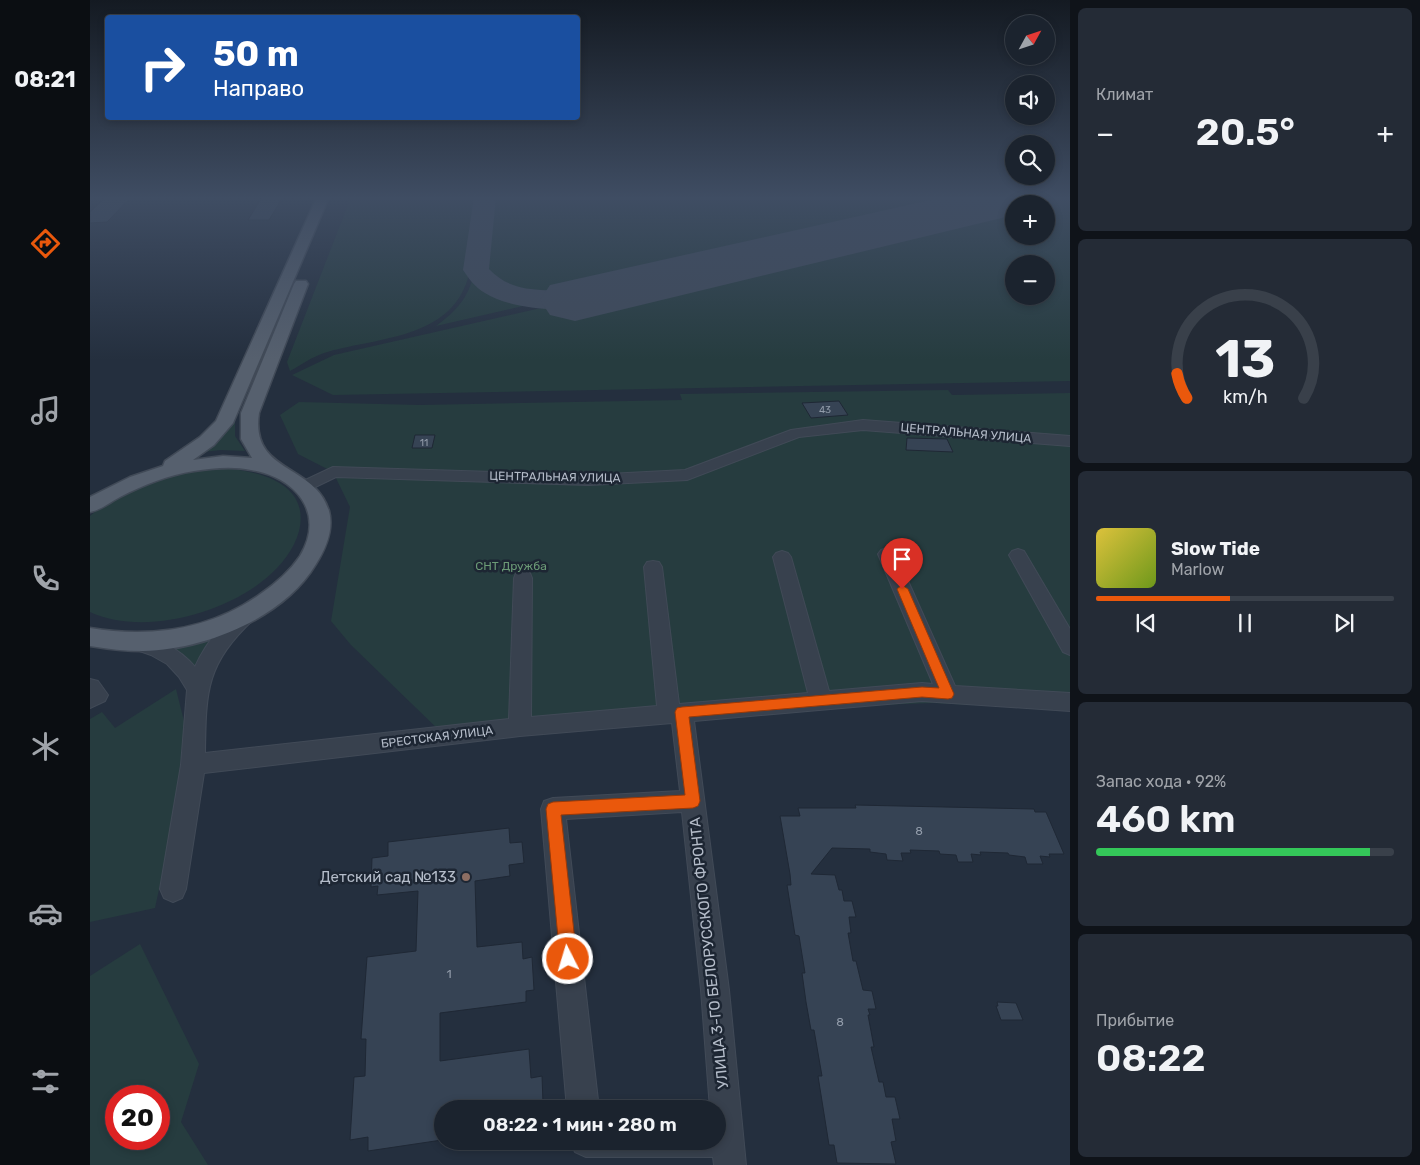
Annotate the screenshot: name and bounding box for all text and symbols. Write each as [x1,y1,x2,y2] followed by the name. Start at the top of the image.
[1005,15,1055,65] north arrow
[1005,15,1055,305] map controls
[213,33,299,75] text: 50 m
[130,35,195,100] icon: right
[14,66,76,93] text: 08:21
[213,75,304,102] text: Направо
[1005,75,1055,125] button: sound
[1096,85,1153,104] text: Климат
[1196,109,1295,155] text: 20.5°
[1096,117,1114,150] text: −
[1377,117,1394,150] text: +
[1005,135,1055,185] button: search
[1005,195,1055,245] button: +
[28,226,63,261] icon: directions
[1005,255,1055,305] button: −
[1215,328,1275,390] text: 13
[1223,386,1267,407] text: km/h
[28,393,63,428] icon: music
[819,404,831,416] house number: 43
[900,420,1032,446] street label: ЦЕНТРАЛЬНАЯ УЛИЦА
[420,437,428,449] house number: 11
[489,469,621,485] street label: ЦЕНТРАЛЬНАЯ УЛИЦА
[1171,537,1260,560] text: Slow Tide
[881,538,923,589] pin
[888,545,916,573] icon: arrive
[475,559,547,573] park label: СНТ Дружба
[1171,560,1224,579] text: Marlow
[28,561,63,596] icon: phone
[1132,609,1160,637] icon: previous
[1231,609,1259,637] icon: pause
[1330,609,1358,637] icon: next
[380,723,494,751] street label: БРЕСТСКАЯ УЛИЦА
[28,729,63,764] icon: climate
[1096,772,1226,791] text: Запас хода · 92%
[1096,796,1235,842] text: 460 km
[686,816,732,1090] street label: УЛИЦА 3-ГО БЕЛОРУССКОГО ФРОНТА
[915,824,923,838] house number: 8
[320,868,456,886] place label: Детский сад №133
[460,871,472,883] marker: Детский сад №133
[28,896,63,931] icon: car
[541,932,593,984] position arrow
[446,967,452,981] house number: 1
[1096,1011,1174,1030] text: Прибытие
[836,1015,844,1029] house number: 8
[1096,1035,1206,1081] text: 08:22
[28,1064,63,1099] icon: filters
[105,1085,170,1150] speed limit sign: 20
[483,1113,677,1136] text: 08:22 · 1 мин · 280 m

